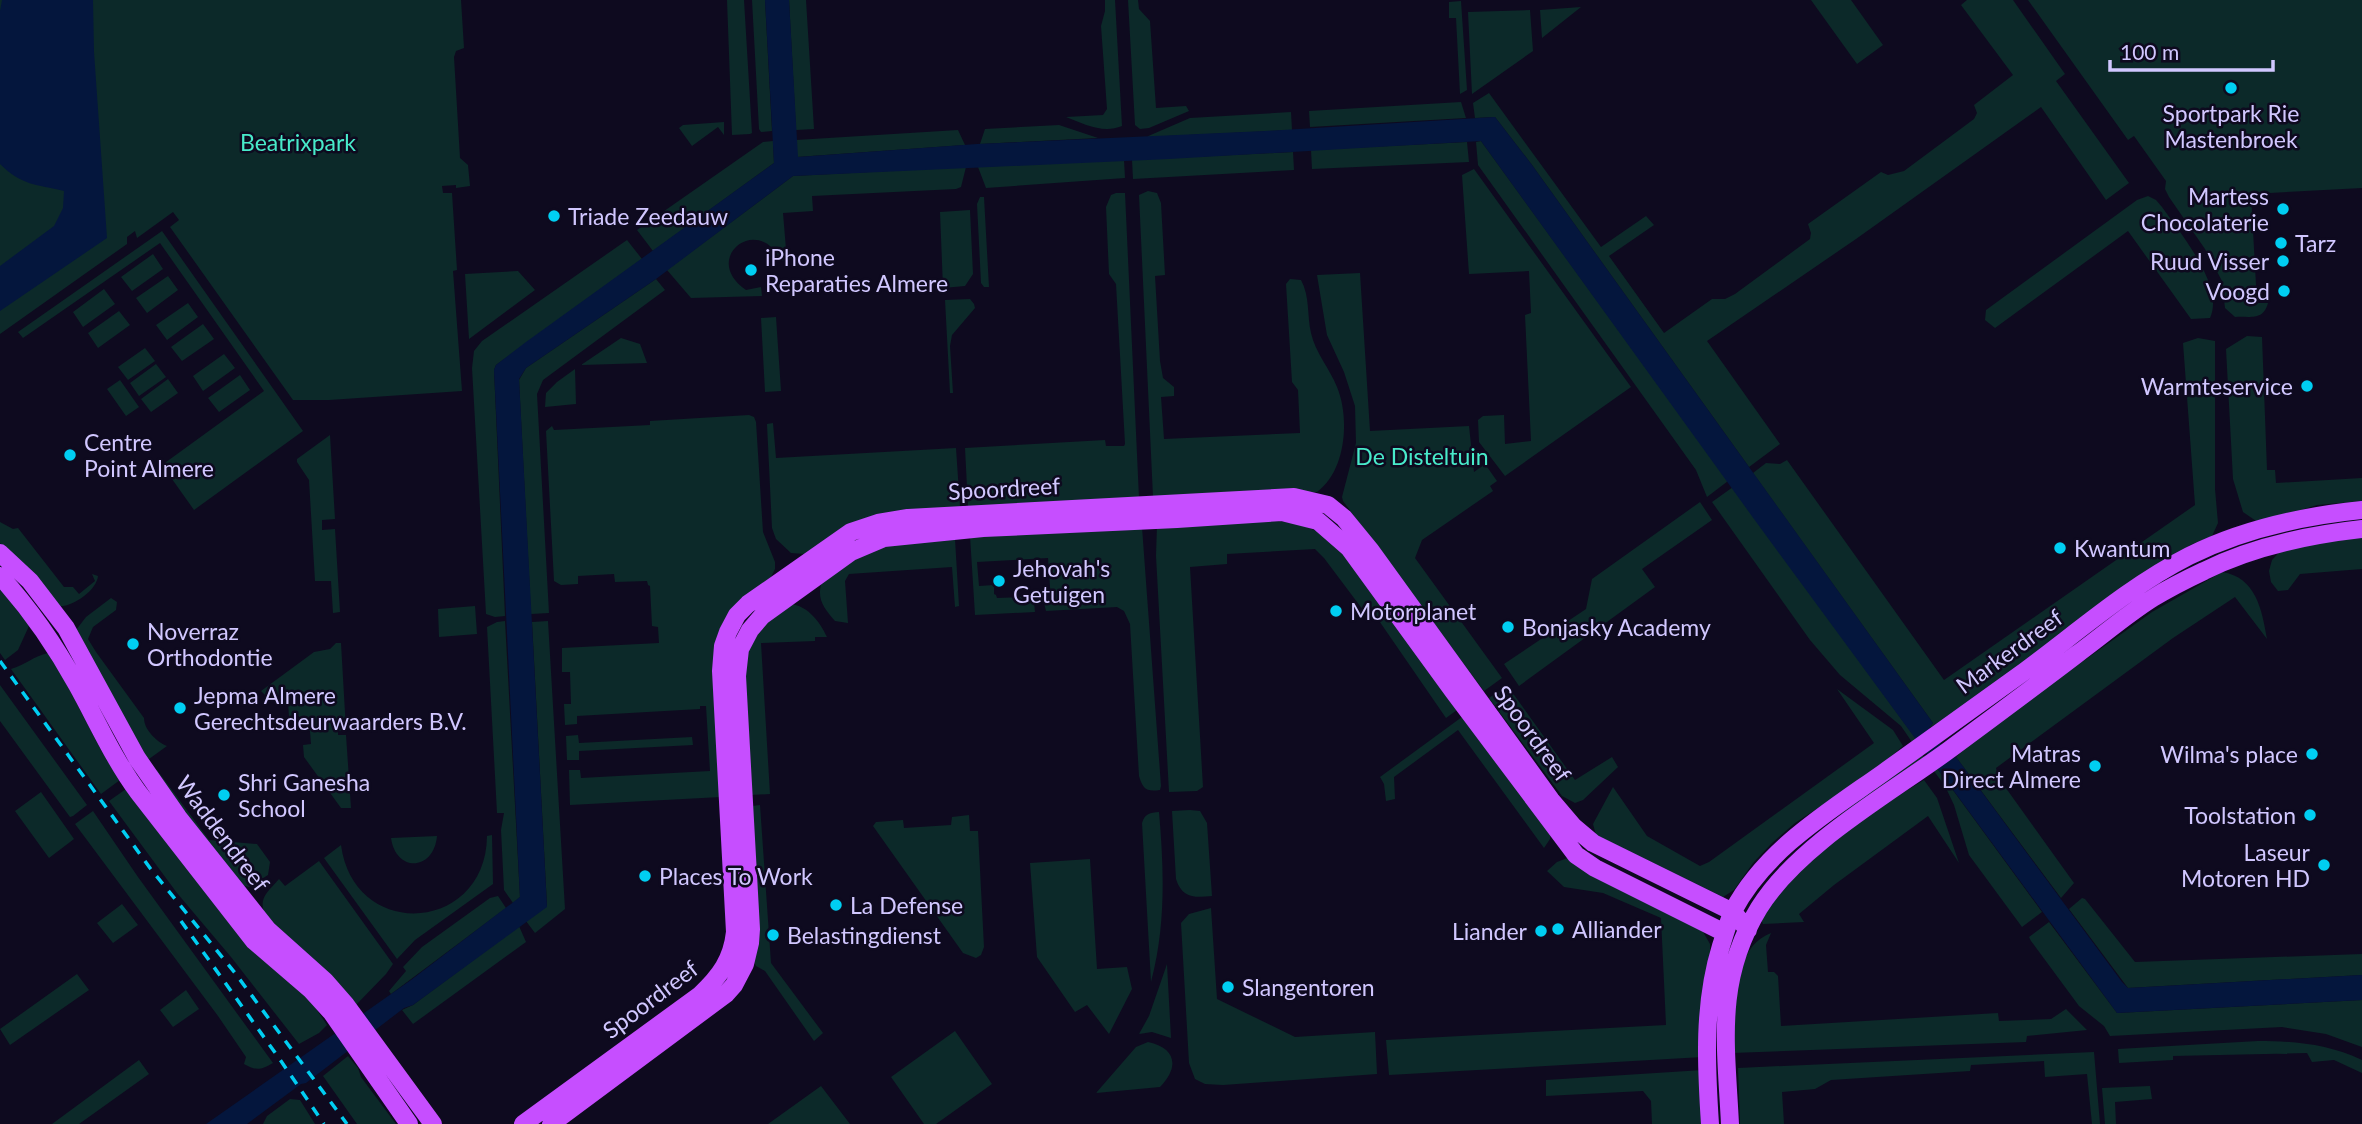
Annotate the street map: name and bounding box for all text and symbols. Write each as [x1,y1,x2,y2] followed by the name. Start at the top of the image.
[2110,28,2273,72] scale bar
[2120,39,2179,64] text: 100 m
[2223,80,2239,96] marker: Sportpark Rie Mastenbroek
[2163,99,2299,153] place label: Sportpark Rie Mastenbroek
[240,128,356,156] park label: Beatrixpark
[2141,182,2269,236] place label: Martess Chocolaterie
[2275,201,2291,217] marker: Martess Chocolaterie
[568,202,728,230] place label: Triade Zeedauw
[546,208,562,224] marker: Triade Zeedauw
[2295,229,2336,257] place label: Tarz
[2273,235,2289,251] marker: Tarz
[765,243,948,297] place label: iPhone Reparaties Almere
[2150,247,2270,275] place label: Ruud Visser
[2275,253,2291,269] marker: Ruud Visser
[743,262,759,278] marker: iPhone Reparaties Almere
[2205,277,2270,305] place label: Voogd
[2276,283,2292,299] marker: Voogd
[2141,372,2293,400] place label: Warmteservice
[2299,378,2315,394] marker: Warmteservice
[84,428,214,482] place label: Centre Point Almere
[1355,442,1489,470] park label: De Disteltuin
[62,447,78,463] marker: Centre Point Almere
[947,471,1061,505] street label: Spoordreef
[2074,534,2170,562] place label: Kwantum
[2052,540,2068,556] marker: Kwantum
[1013,554,1110,608] place label: Jehovah's Getuigen
[991,573,1007,589] marker: Jehovah's Getuigen
[1350,597,1477,625] place label: Motorplanet
[1328,603,1344,619] marker: Motorplanet
[1950,603,2068,699] street label: Markerdreef
[1522,613,1711,641] place label: Bonjasky Academy
[147,617,273,671] place label: Noverraz Orthodontie
[1500,619,1516,635] marker: Bonjasky Academy
[125,636,141,652] marker: Noverraz Orthodontie
[1489,679,1577,787] street label: Spoordreef
[194,681,467,735] place label: Jepma Almere Gerechtsdeurwaarders B.V.
[172,700,188,716] marker: Jepma Almere Gerechtsdeurwaarders B.V.
[1942,739,2081,793] place label: Matras Direct Almere
[2160,740,2298,768] place label: Wilma's place
[2304,746,2320,762] marker: Wilma's place
[2087,758,2103,774] marker: Matras Direct Almere
[238,768,370,822] place label: Shri Ganesha School
[170,770,276,896] street label: Waddendreef
[216,787,232,803] marker: Shri Ganesha School
[2184,801,2296,829] place label: Toolstation
[2302,807,2318,823] marker: Toolstation
[2181,838,2311,892] place label: Laseur Motoren HD
[2316,857,2332,873] marker: Laseur Motoren HD
[659,862,813,890] place label: Places To Work
[637,868,653,884] marker: Places To Work
[850,891,963,919] place label: La Defense
[828,897,844,913] marker: La Defense
[1572,915,1662,943] place label: Alliander
[1452,917,1528,945] place label: Liander
[787,921,942,949] place label: Belastingdienst
[1550,921,1566,937] marker: Alliander
[1533,923,1549,939] marker: Liander
[765,927,781,943] marker: Belastingdienst
[597,954,703,1044] street label: Spoordreef
[1242,973,1375,1001] place label: Slangentoren
[1220,979,1236,995] marker: Slangentoren

